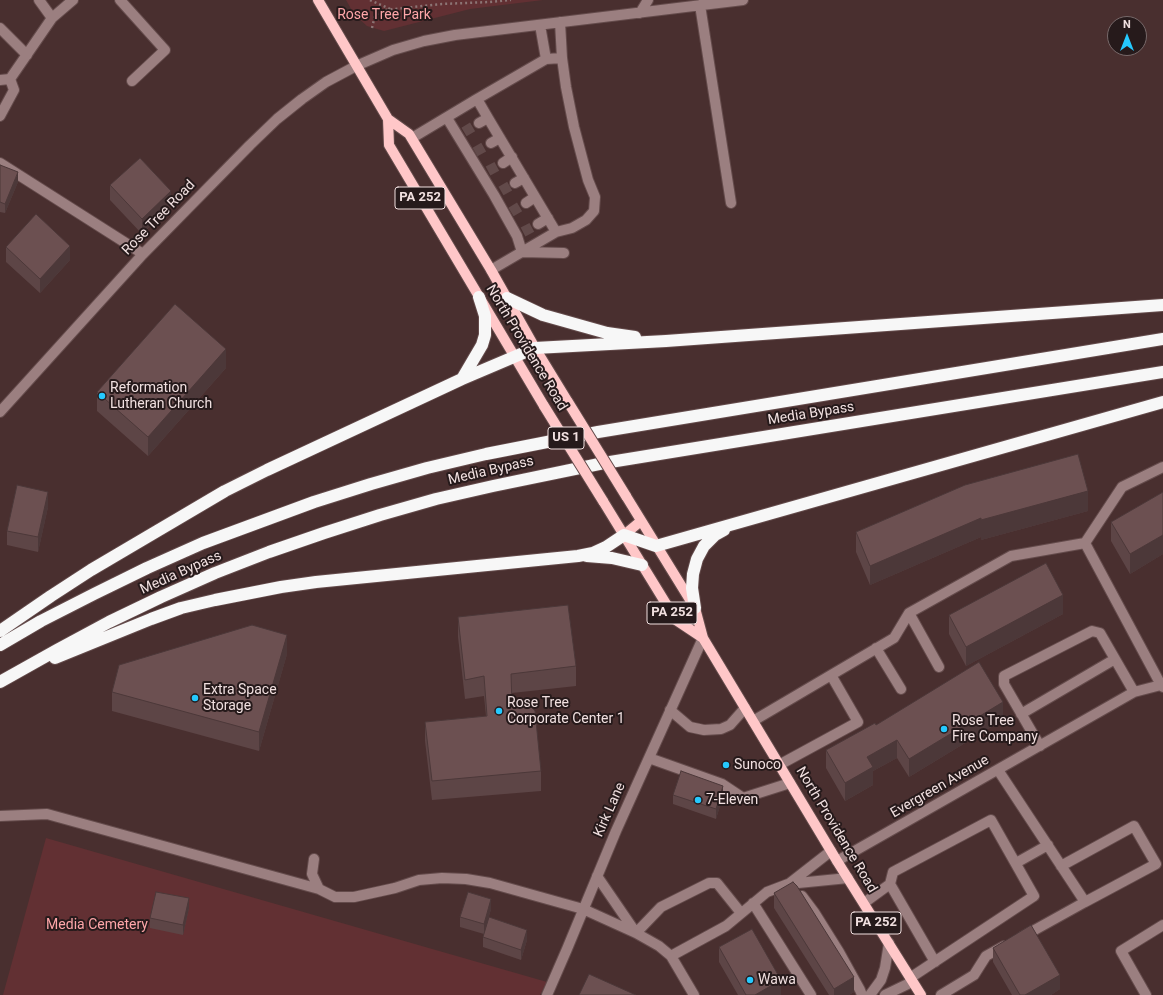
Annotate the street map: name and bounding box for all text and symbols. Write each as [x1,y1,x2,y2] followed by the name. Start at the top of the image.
[337,7,431,23] park label: Rose Tree Park
[1107,16,1147,56] north arrow
[1123,18,1131,31] text: N
[119,177,199,259] street label: Rose Tree Road
[395,187,445,209] road number: PA 252
[482,282,570,414] street label: North Providence Road
[110,380,212,412] place label: Reformation Lutheran Church
[97,391,107,401] marker: Reformation Lutheran Church
[767,399,855,429] street label: Media Bypass
[548,427,584,449] road number: US 1
[447,453,535,489] street label: Media Bypass
[138,548,224,598] street label: Media Bypass
[647,602,697,624] road number: PA 252
[203,682,277,714] place label: Extra Space Storage
[190,693,200,703] marker: Extra Space Storage
[507,695,625,728] place label: Rose Tree Corporate Center 1
[494,706,504,716] marker: Rose Tree Corporate Center 1
[952,713,1038,746] place label: Rose Tree Fire Company
[939,724,949,734] marker: Rose Tree Fire Company
[888,752,992,822] street label: Evergreen Avenue
[734,757,781,773] place label: Sunoco
[721,760,731,770] marker: Sunoco
[792,764,880,896] street label: North Providence Road
[591,780,629,840] street label: Kirk Lane
[706,792,758,808] place label: 7-Eleven
[693,795,703,805] marker: 7-Eleven
[851,912,901,934] road number: PA 252
[46,917,148,933] park label: Media Cemetery
[758,972,796,988] place label: Wawa
[745,975,755,985] marker: Wawa

